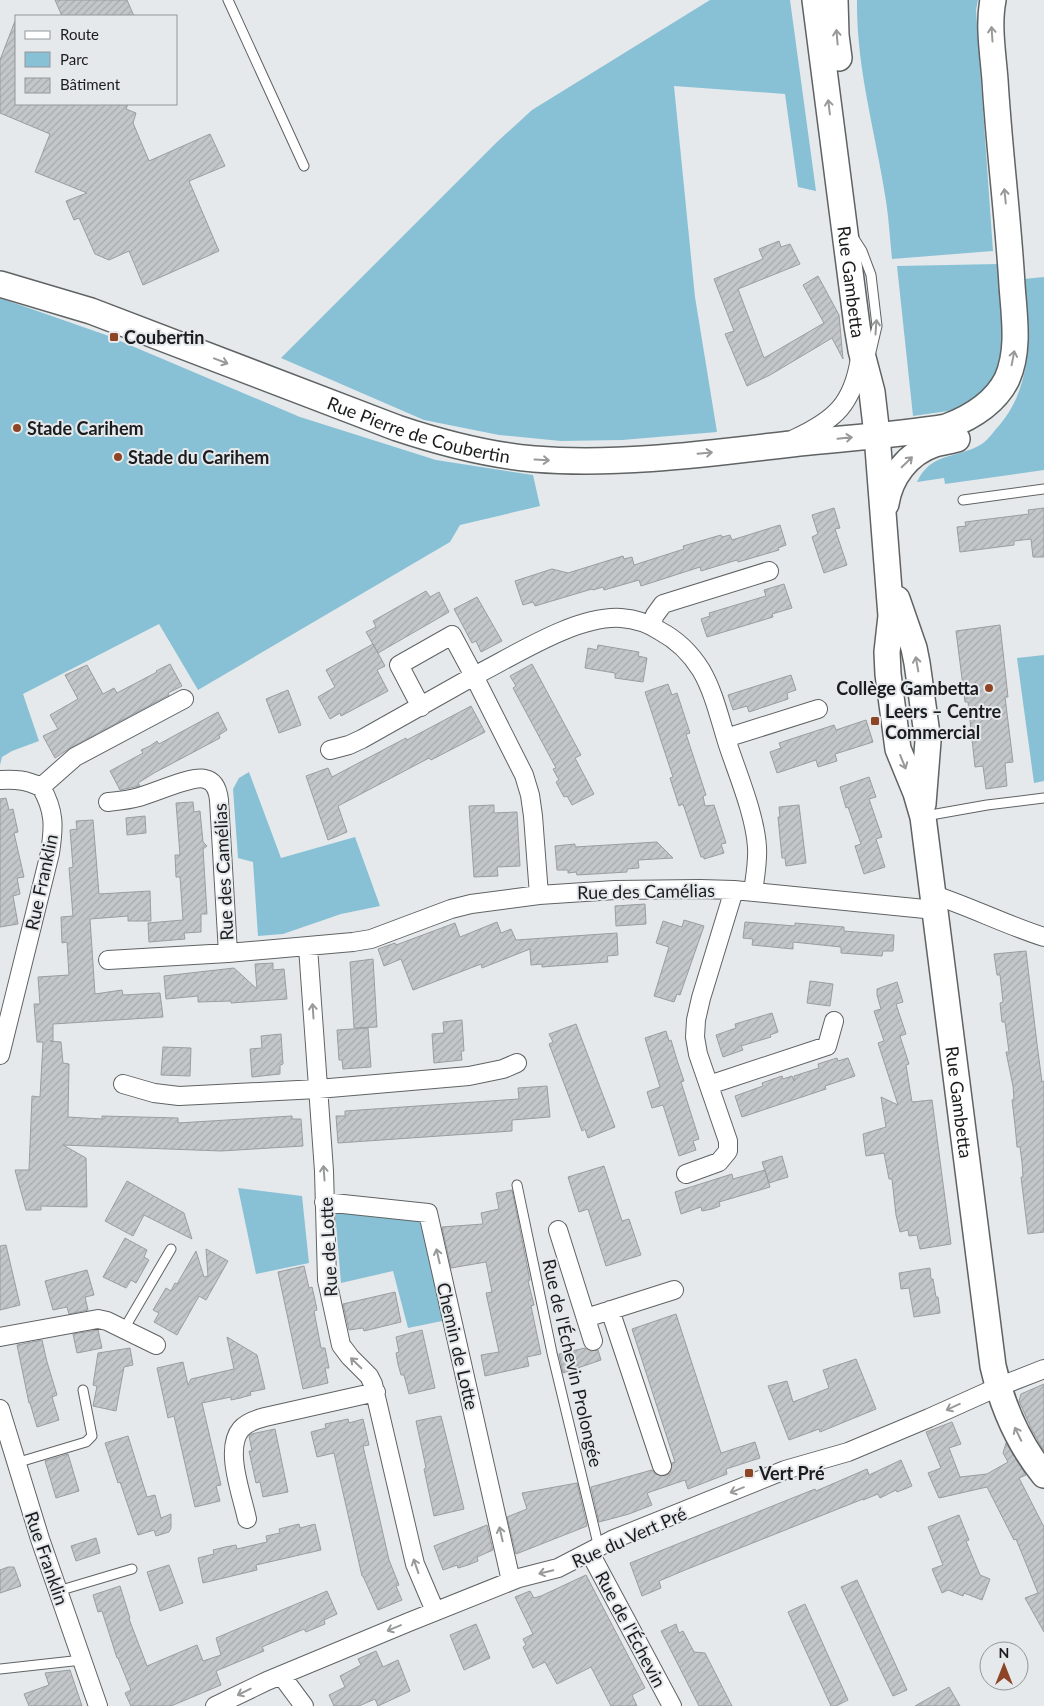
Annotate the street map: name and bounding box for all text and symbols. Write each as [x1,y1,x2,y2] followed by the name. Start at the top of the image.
[15,15,178,105] legend
[60,25,99,43] text: Route
[987,26,996,42] one-way arrow
[832,29,842,45] one-way arrow
[60,50,89,68] text: Parc
[60,75,121,93] text: Bâtiment
[823,99,833,115] one-way arrow
[1000,188,1010,204] one-way arrow
[833,224,870,339] street label: Rue Gambetta
[871,320,880,336] one-way arrow
[124,326,205,348] place label: Coubertin
[108,331,120,343] marker: Coubertin
[1009,350,1018,366] one-way arrow
[213,357,228,367] one-way arrow
[324,391,512,467] street label: Rue Pierre de Coubertin
[27,417,144,439] place label: Stade Carihem
[11,422,23,434] marker: Stade Carihem
[837,433,853,443] one-way arrow
[128,446,269,468] place label: Stade du Carihem
[696,448,712,458] one-way arrow
[112,451,124,463] marker: Stade du Carihem
[534,455,550,464] one-way arrow
[901,456,913,468] one-way arrow
[912,656,922,672] one-way arrow
[836,677,979,699] place label: Collège Gambetta
[983,682,995,694] marker: Collège Gambetta
[885,700,1001,743] place label: Leers – Centre Commercial
[869,715,881,727] marker: Leers – Centre Commercial
[899,754,909,769] one-way arrow
[208,803,238,941] street label: Rue des Camélias
[20,832,62,932] street label: Rue Franklin
[577,879,715,903] street label: Rue des Camélias
[308,1003,317,1019] one-way arrow
[941,1045,977,1159] street label: Rue Gambetta
[319,1165,328,1181] one-way arrow
[314,1197,342,1297] street label: Rue de Lotte
[433,1248,442,1264] one-way arrow
[538,1257,608,1469] street label: Rue de l'Échevin Prolongée
[433,1280,483,1412] street label: Chemin de Lotte
[349,1357,362,1369] one-way arrow
[946,1402,961,1412] one-way arrow
[1013,1427,1022,1442] one-way arrow
[758,1462,825,1484] place label: Vert Pré
[743,1467,755,1479] marker: Vert Pré
[730,1486,745,1495] one-way arrow
[568,1502,690,1572] street label: Rue du Vert Pré
[21,1508,73,1608] street label: Rue Franklin
[496,1526,505,1542] one-way arrow
[411,1559,420,1575] one-way arrow
[591,1567,671,1691] street label: Rue de l'Échevin
[538,1568,554,1577] one-way arrow
[387,1624,402,1634] one-way arrow
[979,1641,1029,1691] north arrow
[999,1644,1009,1661] text: N
[237,1688,252,1697] one-way arrow

